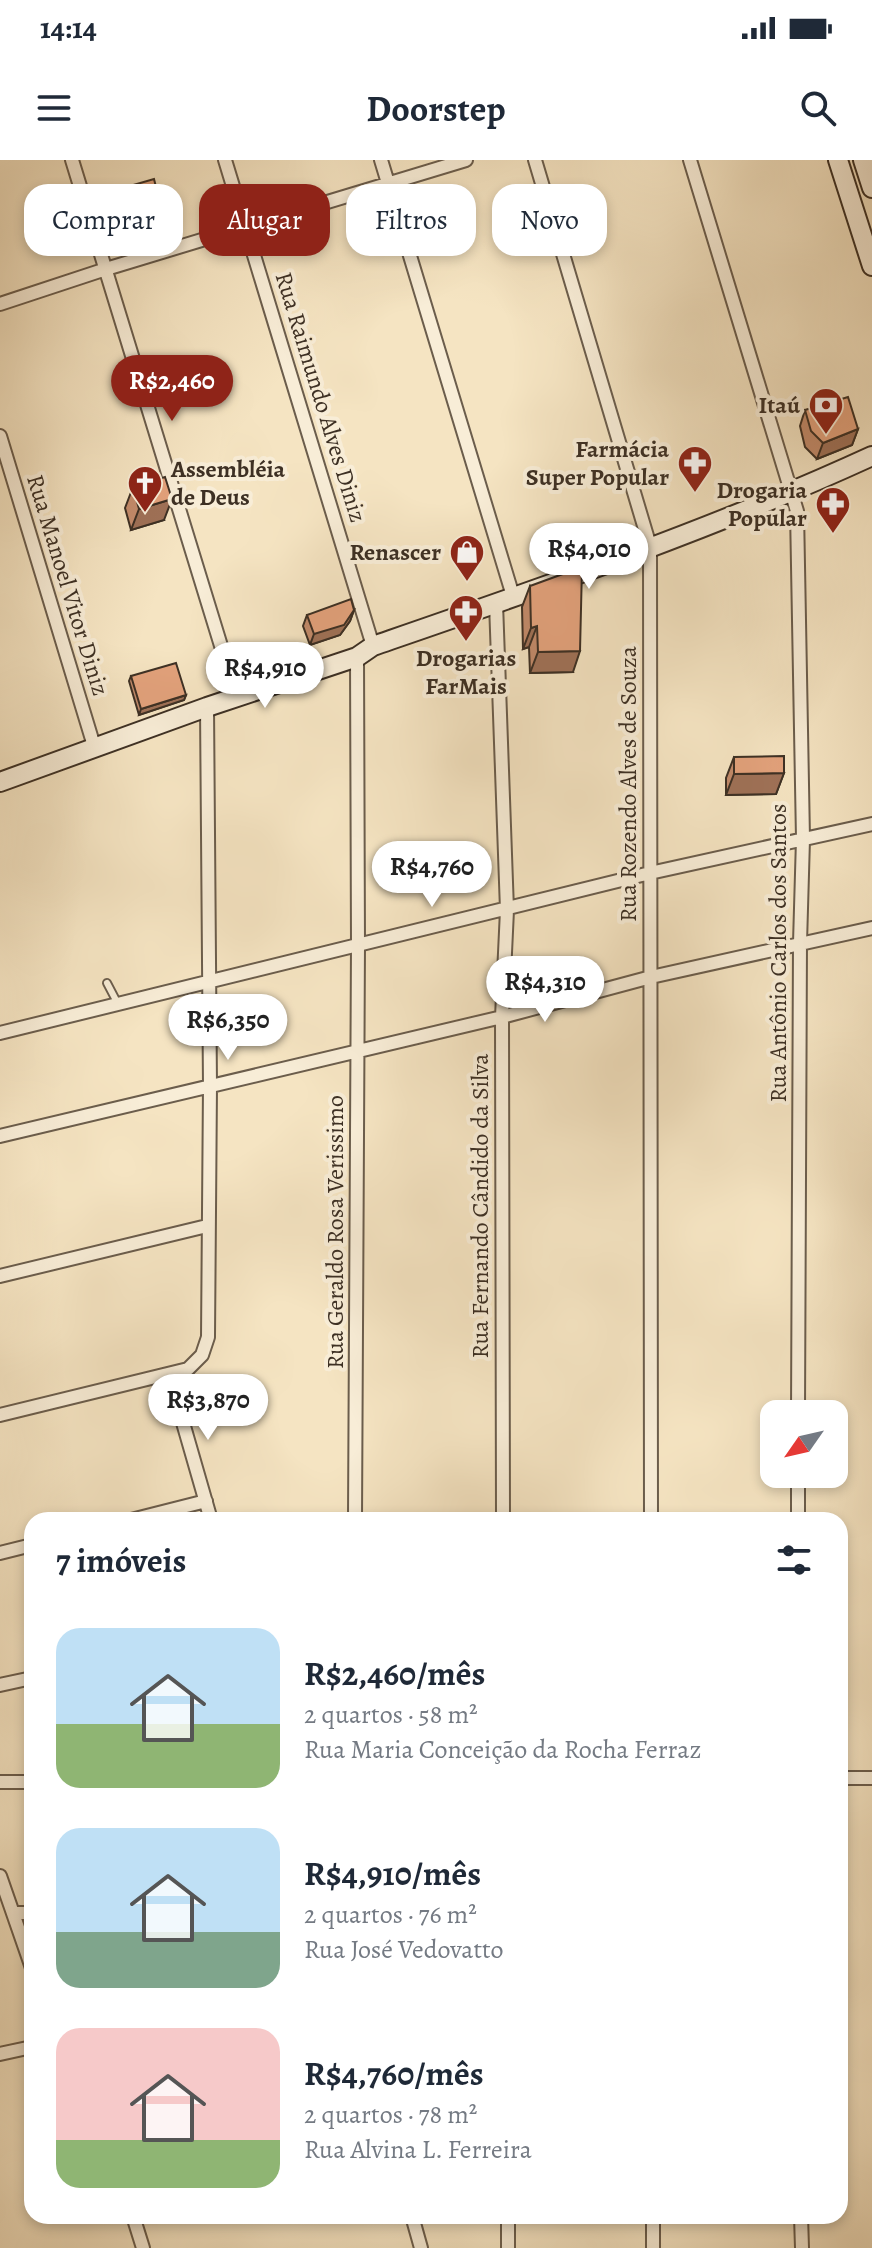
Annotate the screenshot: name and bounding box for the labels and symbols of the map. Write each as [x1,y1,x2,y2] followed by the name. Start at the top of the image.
[268,268,374,526] street label: Rua Raimundo Alves Diniz
[98,355,246,423] pin: R$2,460
[807,386,845,436] bank icon: Itaú
[759,389,801,421] place label: Itaú
[526,433,669,493] place label: Farmácia Super Popular
[676,444,714,494] pharmacy icon: Farmácia Super Popular
[170,453,286,513] place label: Assembléia de Deus
[126,464,164,514] church icon: Assembléia de Deus
[19,471,117,699] street label: Rua Manoel Vitor Diniz
[716,474,807,534] place label: Drogaria Popular
[814,485,852,535] pharmacy icon: Drogaria Popular
[515,523,663,591] pin: R$4,010
[448,533,486,583] shop icon: Renascer
[349,536,441,568] place label: Renascer
[447,593,485,643] pharmacy icon: Drogarias FarMais
[191,642,339,710] pin: R$4,910
[416,642,516,702] place label: Drogarias FarMais
[612,645,644,922] street label: Rua Rozendo Alves de Souza
[762,804,794,1103] street label: Rua Antônio Carlos dos Santos
[358,841,506,909] pin: R$4,760
[471,956,619,1024] pin: R$4,310
[154,994,302,1062] pin: R$6,350
[464,1053,496,1359] street label: Rua Fernando Cândido da Silva
[319,1095,351,1369] street label: Rua Geraldo Rosa Verissimo
[134,1374,282,1442] pin: R$3,870
[760,1400,848,1488] north arrow

